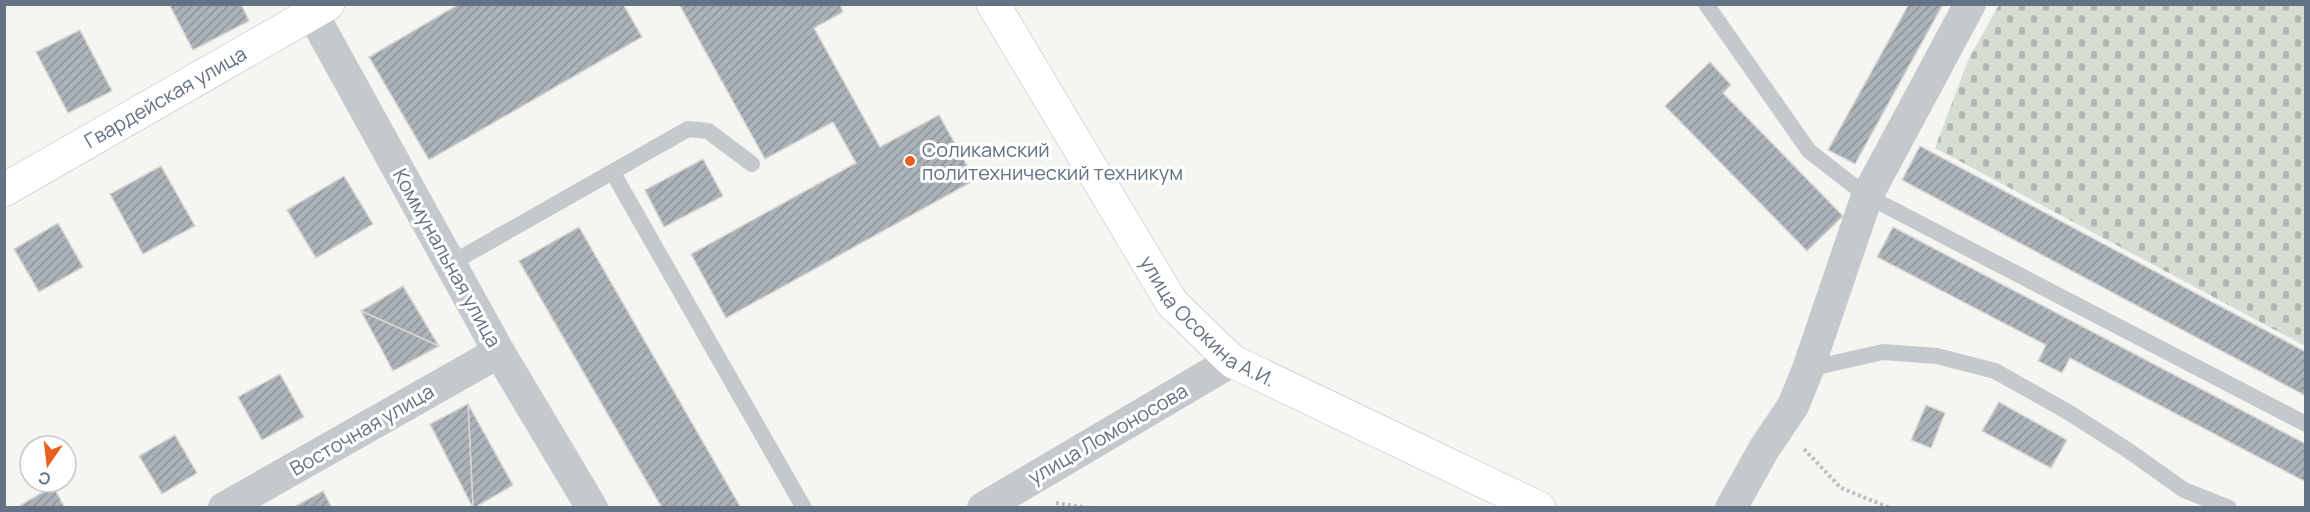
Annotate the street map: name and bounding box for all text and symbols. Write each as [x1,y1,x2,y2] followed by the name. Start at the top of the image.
[79,40,251,154] street label: Гвардейская улица
[922,136,1183,186] place label: Соликамский политехнический техникум
[903,154,917,168] marker: Соликамский политехнический техникум
[387,164,508,352] street label: Коммунальная улица
[1134,251,1280,393] street label: улица Осокина А.И.
[285,377,439,482] street label: Восточная улица
[1023,377,1192,490] street label: улица Ломоносова
[18,434,78,494] north arrow
[36,466,53,491] text: С

